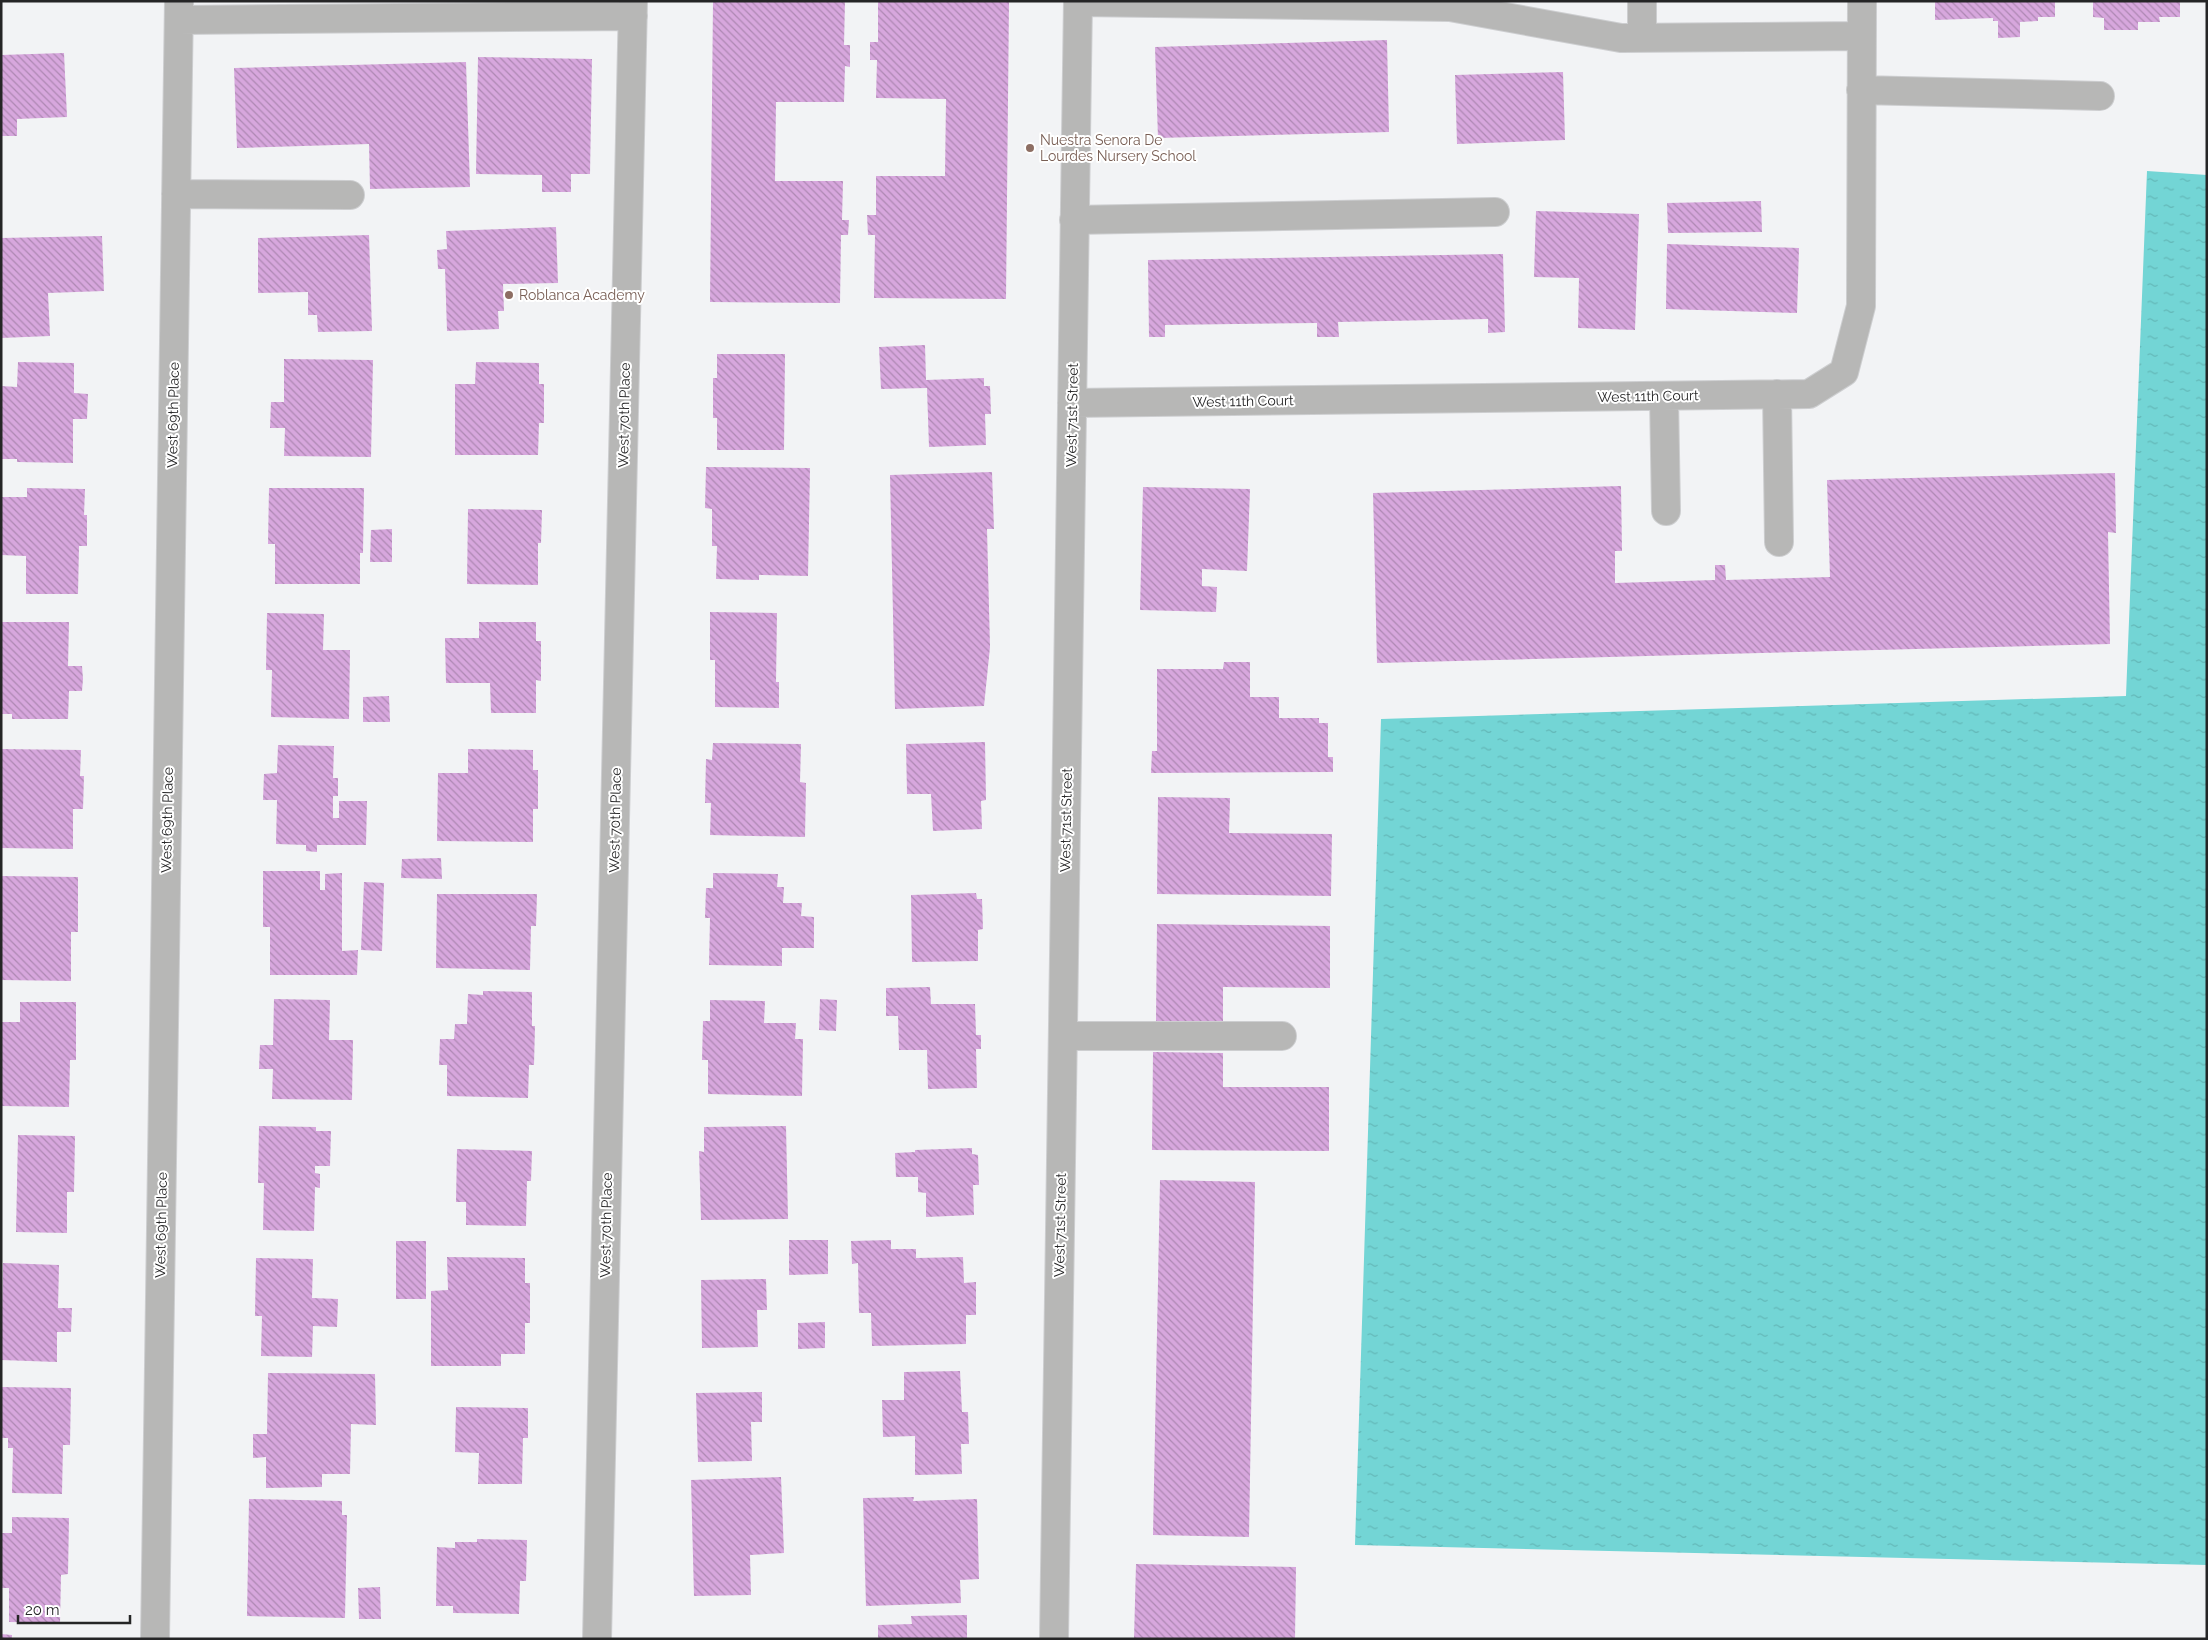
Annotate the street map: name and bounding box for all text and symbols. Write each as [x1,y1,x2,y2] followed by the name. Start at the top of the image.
[1040,132,1196,164] place label: Nuestra Senora De Lourdes Nursery School
[1024,142,1036,154] marker: Nuestra Senora De Lourdes Nursery School
[519,287,645,303] place label: Roblanca Academy
[503,289,515,301] marker: Roblanca Academy
[164,362,182,468] street label: West 69th Place
[615,362,633,468] street label: West 70th Place
[1063,362,1081,467] street label: West 71st Street
[1597,387,1699,405] street label: West 11th Court
[1192,392,1294,410] street label: West 11th Court
[158,767,176,873] street label: West 69th Place
[606,767,624,873] street label: West 70th Place
[1057,767,1075,872] street label: West 71st Street
[152,1172,170,1278] street label: West 69th Place
[597,1172,615,1278] street label: West 70th Place
[1051,1172,1069,1277] street label: West 71st Street
[18,1592,130,1624] scale bar
[25,1601,60,1619] text: 20 m

